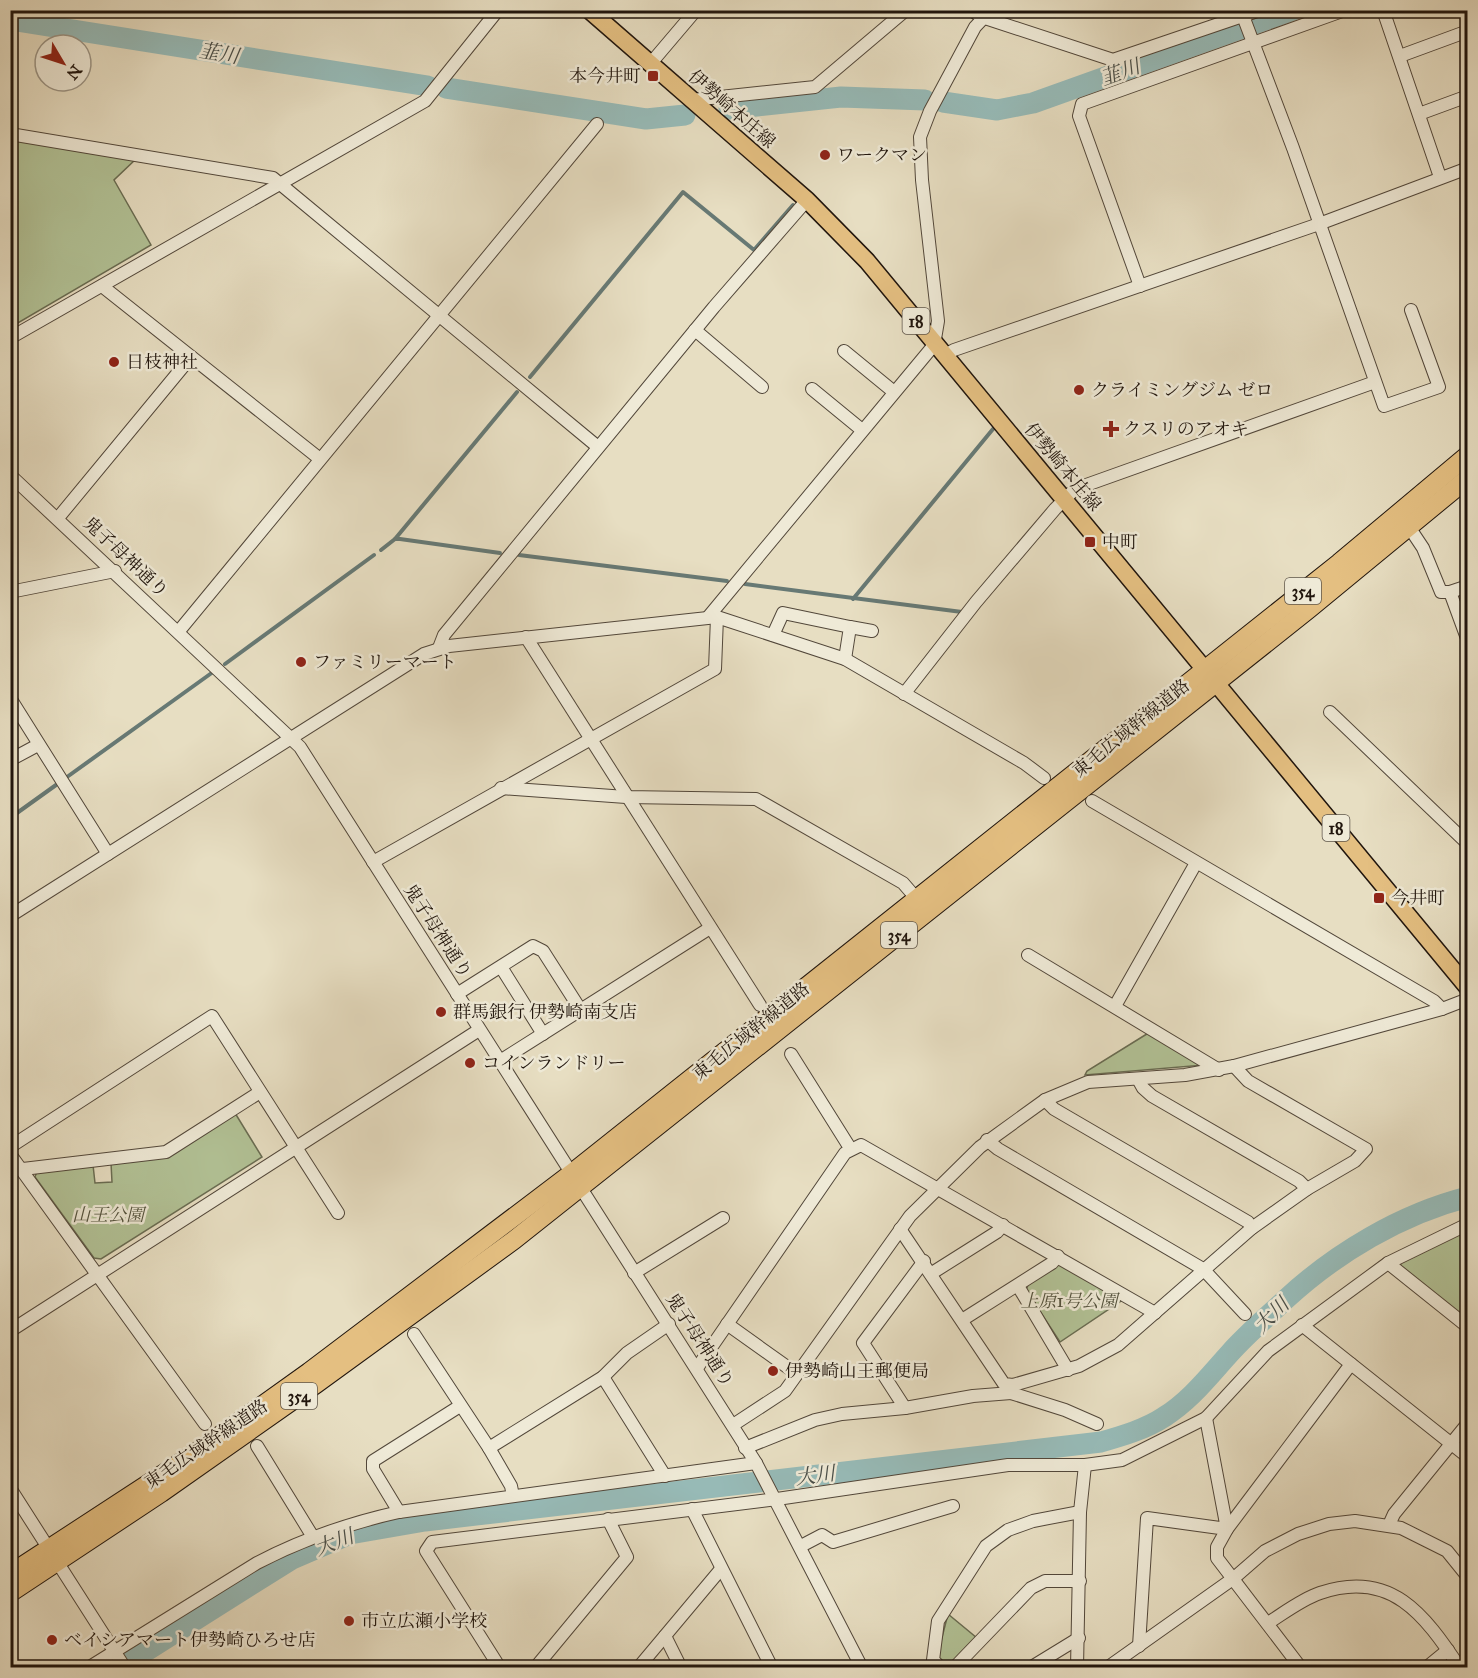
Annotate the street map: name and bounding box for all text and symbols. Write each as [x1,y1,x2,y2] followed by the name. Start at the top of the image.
[33,33,93,93] north arrow
[197,38,243,68] water label: 韮川
[1097,53,1145,90] water label: 韮川
[62,61,86,84] text: N
[569,65,641,87] place label: 本今井町
[684,65,780,153] street label: 伊勢崎本庄線
[646,69,660,83] marker: 本今井町
[837,144,927,166] place label: ワークマン
[818,148,832,162] marker: ワークマン
[902,308,930,334] road number: 18
[126,351,198,373] place label: 日枝神社
[107,355,121,369] marker: 日枝神社
[1091,379,1273,401] place label: クライミングジム ゼロ
[1072,383,1086,397] marker: クライミングジム ゼロ
[1123,418,1249,440] place label: クスリのアオキ
[1020,419,1106,515] street label: 伊勢崎本庄線
[1104,422,1118,436] marker: クスリのアオキ
[79,512,173,602] street label: 鬼子母神通り
[1102,531,1138,553] place label: 中町
[1083,535,1097,549] marker: 中町
[1285,578,1321,604] road number: 354
[313,651,457,673] place label: ファミリーマート
[294,655,308,669] marker: ファミリーマート
[1068,674,1194,782] street label: 東毛広域幹線道路
[1322,815,1350,841] road number: 18
[399,880,477,982] street label: 鬼子母神通り
[1391,887,1445,909] place label: 今井町
[1372,891,1386,905] marker: 今井町
[881,922,917,948] road number: 354
[688,977,814,1085] street label: 東毛広域幹線道路
[453,1001,637,1023] place label: 群馬銀行 伊勢崎南支店
[434,1005,448,1019] marker: 群馬銀行 伊勢崎南支店
[482,1052,625,1074] place label: コインランドリー
[463,1056,477,1070] marker: コインランドリー
[72,1204,147,1226] park label: 山王公園
[661,1289,739,1391] street label: 鬼子母神通り
[1020,1290,1121,1312] park label: 上原1号公園
[1248,1291,1295,1338] water label: 大川
[785,1360,929,1382] place label: 伊勢崎山王郵便局
[766,1364,780,1378] marker: 伊勢崎山王郵便局
[281,1383,317,1409] road number: 354
[140,1395,272,1493] street label: 東毛広域幹線道路
[794,1460,838,1489] water label: 大川
[311,1523,359,1560] water label: 大川
[361,1610,487,1632] place label: 市立広瀬小学校
[342,1614,356,1628] marker: 市立広瀬小学校
[64,1629,315,1651] place label: ベイシアマート伊勢崎ひろせ店
[45,1633,59,1647] marker: ベイシアマート伊勢崎ひろせ店

